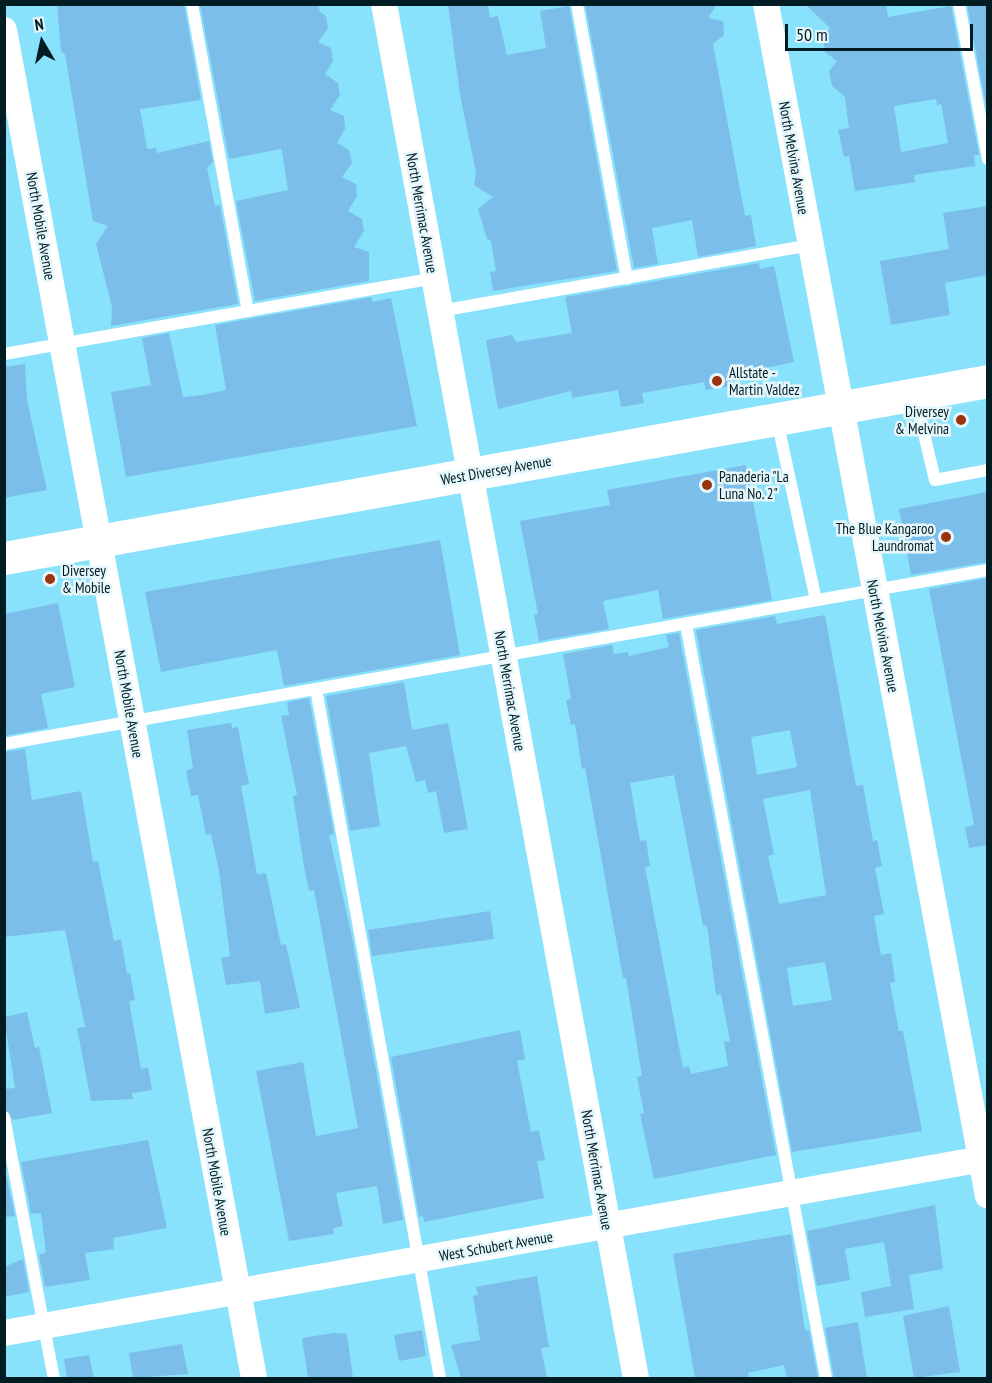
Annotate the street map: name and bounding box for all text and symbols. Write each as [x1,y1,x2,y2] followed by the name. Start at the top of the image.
[12,12,72,72] north arrow
[788,12,976,50] scale bar
[33,14,45,35] text: N
[796,23,828,46] text: 50 m
[775,100,813,216] street label: North Melvina Avenue
[403,151,441,275] street label: North Merrimac Avenue
[23,171,59,281] street label: North Mobile Avenue
[729,363,800,398] place label: Allstate - Martin Valdez
[710,374,724,388] marker: Allstate - Martin Valdez
[895,402,949,437] place label: Diversey & Melvina
[954,413,968,427] marker: Diversey & Melvina
[439,451,553,489] street label: West Diversey Avenue
[719,467,789,502] place label: Panaderia "La Luna No. 2"
[700,478,714,492] marker: Panaderia "La Luna No. 2"
[836,519,934,554] place label: The Blue Kangaroo Laundromat
[939,530,953,544] marker: The Blue Kangaroo Laundromat
[62,561,111,596] place label: Diversey & Mobile
[43,572,57,586] marker: Diversey & Mobile
[863,578,903,694] street label: North Melvina Avenue
[491,629,529,753] street label: North Merrimac Avenue
[111,649,147,759] street label: North Mobile Avenue
[578,1108,616,1232] street label: North Merrimac Avenue
[199,1127,235,1237] street label: North Mobile Avenue
[438,1227,554,1265] street label: West Schubert Avenue

